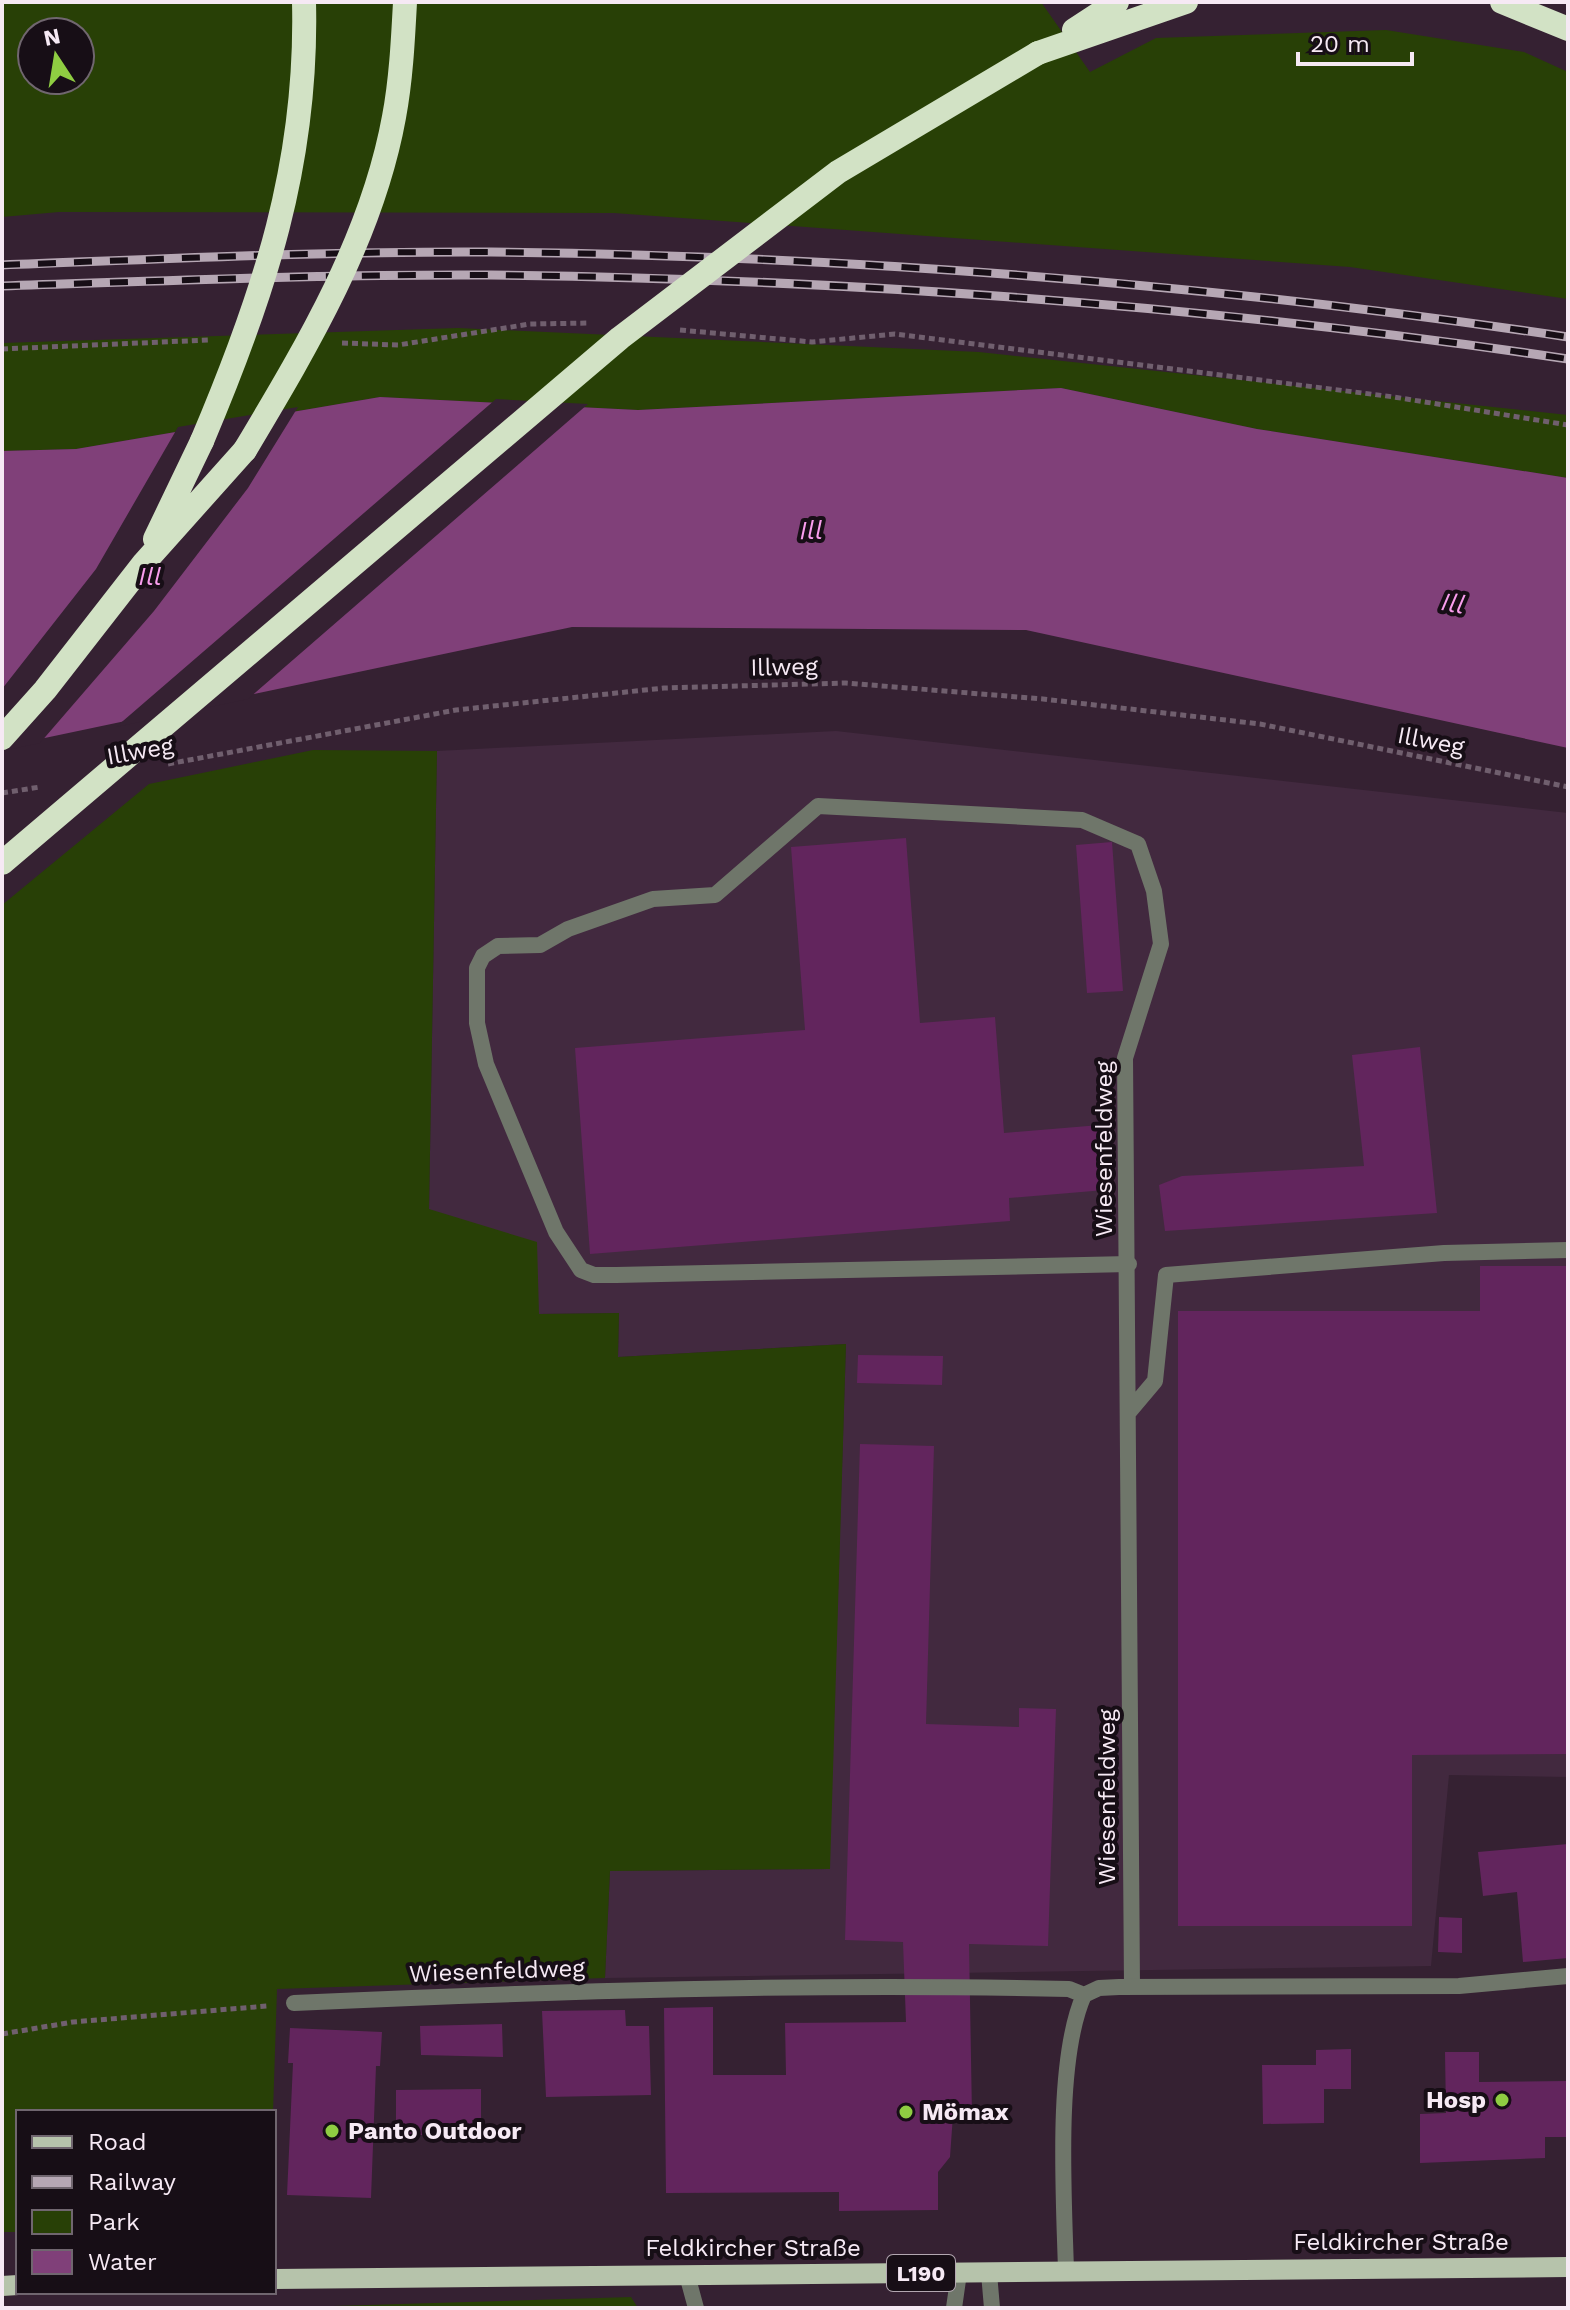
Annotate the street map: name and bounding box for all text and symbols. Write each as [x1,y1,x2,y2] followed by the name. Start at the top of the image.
[16,16,96,96] north arrow
[1298,16,1412,66] scale bar
[41,23,63,51] text: N
[1310,30,1370,58] text: 20 m
[799,515,823,545] water label: Ill
[138,561,162,591] water label: Ill
[1439,586,1467,620] water label: Ill
[750,652,818,682] street label: Illweg
[1395,721,1467,761] street label: Illweg
[104,731,176,771] street label: Illweg
[1090,1061,1118,1237] street label: Wiesenfeldweg
[1093,1709,1121,1885] street label: Wiesenfeldweg
[409,1954,586,1988] street label: Wiesenfeldweg
[1426,2086,1486,2114] place label: Hosp
[1493,2091,1511,2109] marker: Hosp
[922,2098,1009,2126] place label: Mömax
[897,2103,915,2121] marker: Mömax
[16,2110,276,2294] legend
[348,2117,522,2145] place label: Panto Outdoor
[323,2122,341,2140] marker: Panto Outdoor
[88,2128,147,2156] text: Road
[88,2168,177,2196] text: Railway
[88,2208,140,2236] text: Park
[1293,2228,1509,2256] street label: Feldkircher Straße
[645,2234,861,2262] street label: Feldkircher Straße
[88,2248,157,2276] text: Water
[887,2255,955,2291] road number: L190

